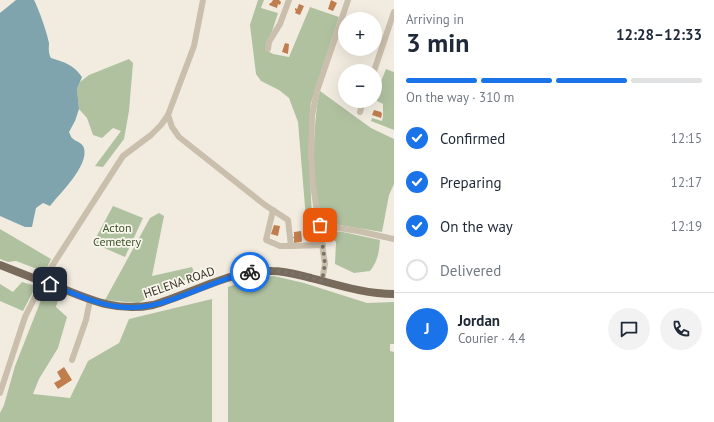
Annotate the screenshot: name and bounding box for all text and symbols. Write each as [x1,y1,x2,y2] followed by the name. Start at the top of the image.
[406,11,464,28] text: Arriving in
[338,12,382,108] map controls
[338,12,382,56] button: +
[616,25,702,44] text: 12:28–12:33
[406,26,469,59] text: 3 min
[338,64,382,108] button: −
[406,89,514,106] text: On the way · 310 m
[406,127,428,149] icon: check
[440,129,505,148] text: Confirmed
[671,130,702,147] text: 12:15
[406,171,428,193] icon: check
[440,173,502,192] text: Preparing
[671,174,702,191] text: 12:17
[303,208,337,242] pin
[309,214,331,236] icon: bag
[406,215,428,237] icon: check
[440,217,513,236] text: On the way
[671,218,702,235] text: 12:19
[93,220,141,249] park label: Acton Cemetery
[230,252,270,292] courier
[239,261,261,283] icon: bike
[440,261,501,280] text: Delivered
[141,263,217,301] street label: HELENA ROAD
[33,267,67,301] pin
[39,273,61,295] icon: home
[608,308,650,350] button: chat
[660,308,702,350] button: phone
[458,311,500,330] text: Jordan
[424,319,430,338] text: J
[458,330,525,347] text: Courier · 4.4

